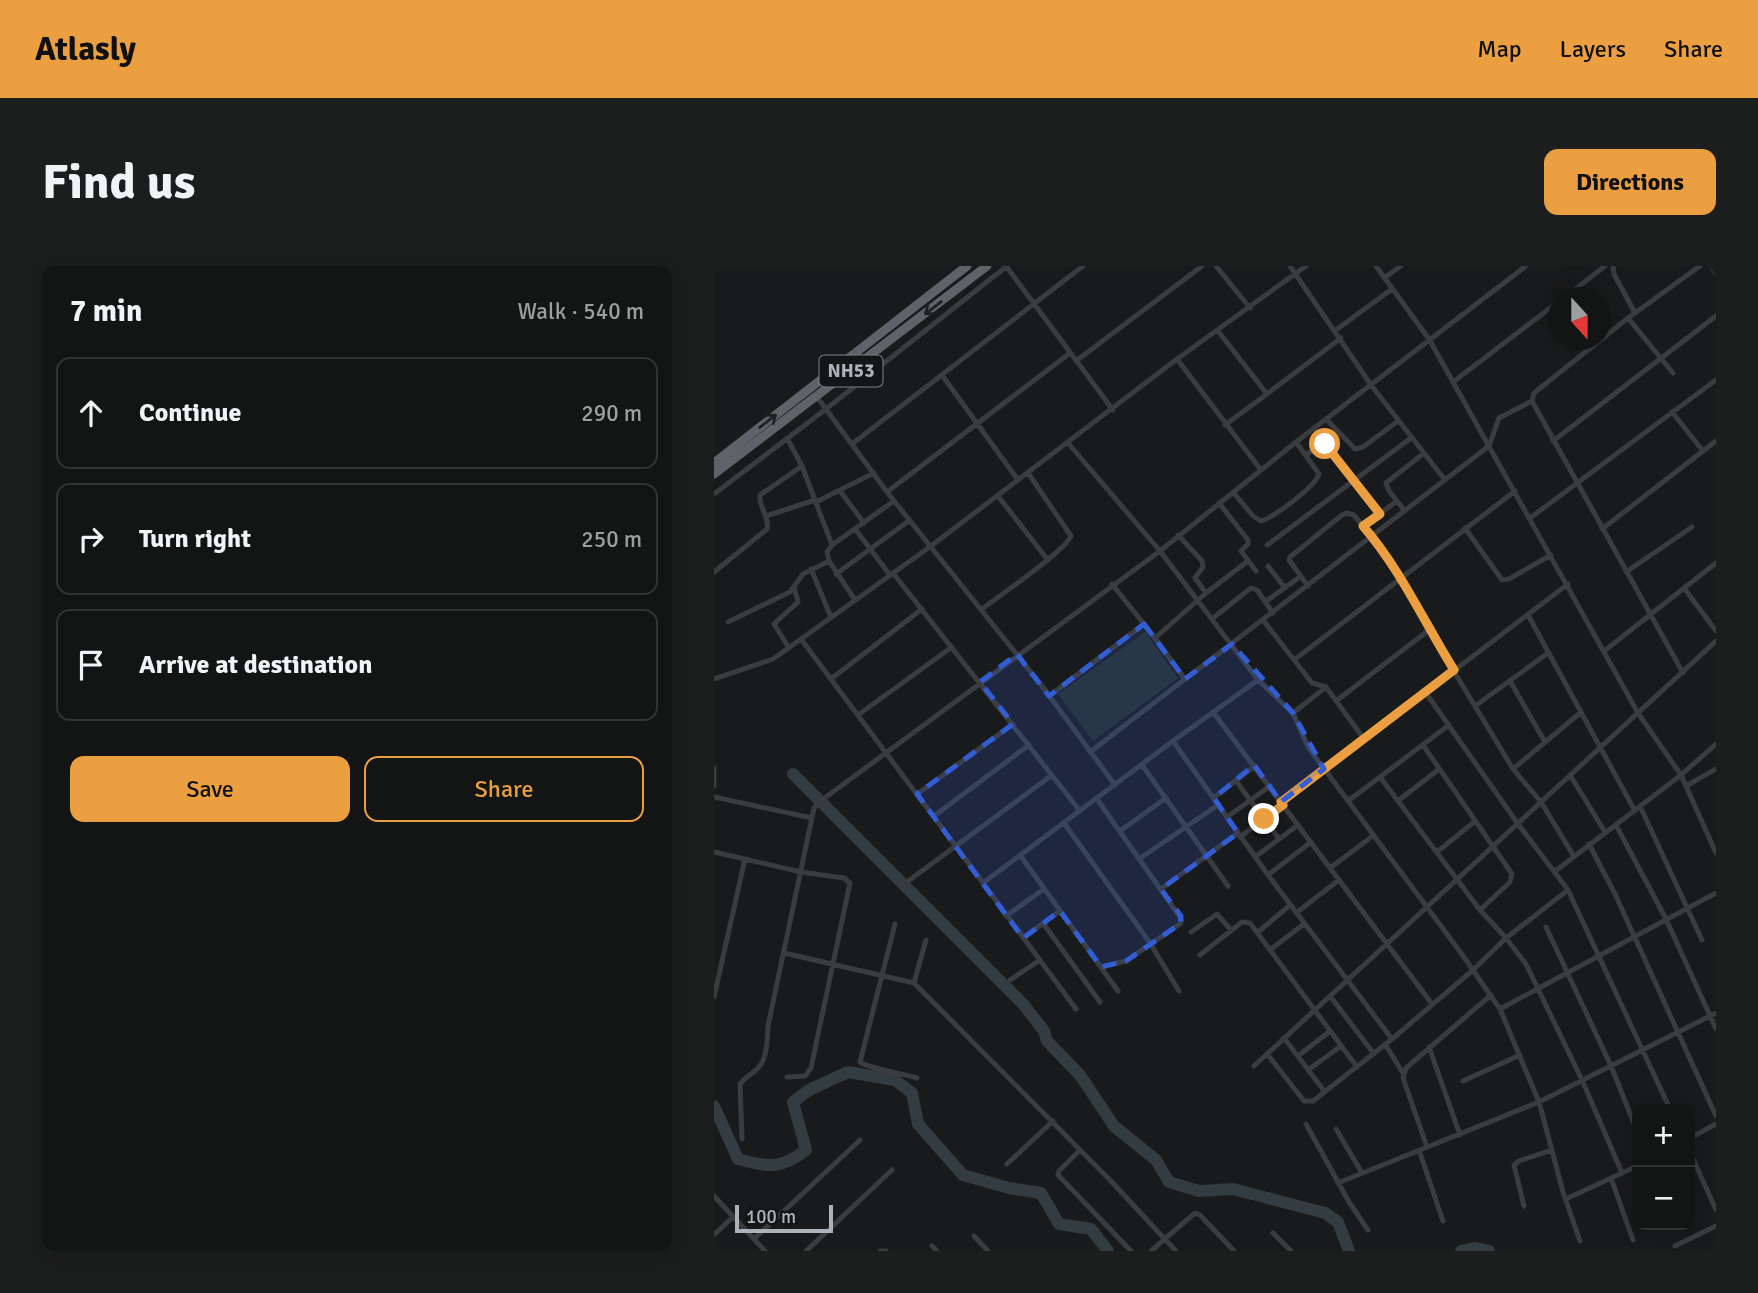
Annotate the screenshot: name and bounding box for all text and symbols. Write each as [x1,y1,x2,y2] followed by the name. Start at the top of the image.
[35,29,136,70] text: Atlasly
[1477,34,1522,64] text: Map
[1560,34,1626,64] text: Layers
[1664,34,1723,64] text: Share
[1544,149,1716,215] button: Directions
[42,152,195,212] text: Find us
[1548,287,1611,350] north arrow
[70,293,142,330] text: 7 min
[518,297,644,326] text: Walk · 540 m
[924,300,942,315] one-way arrow
[820,356,882,386] road number: NH53
[72,394,110,432] icon: ahead
[139,397,241,429] text: Continue
[581,399,642,428] text: 290 m
[758,414,777,429] one-way arrow
[1309,428,1340,459] route start
[72,520,110,558] icon: right
[139,523,251,555] text: Turn right
[581,525,642,554] text: 250 m
[72,646,110,684] icon: arrive
[139,649,372,681] text: Arrive at destination
[70,756,350,822] button: Save
[364,756,644,822] button: Share
[1248,803,1279,834] route end
[1632,1104,1695,1230] map controls
[1632,1104,1695,1167] button: +
[1632,1167,1695,1230] button: −
[735,1202,833,1234] scale bar
[746,1205,796,1229] text: 100 m

